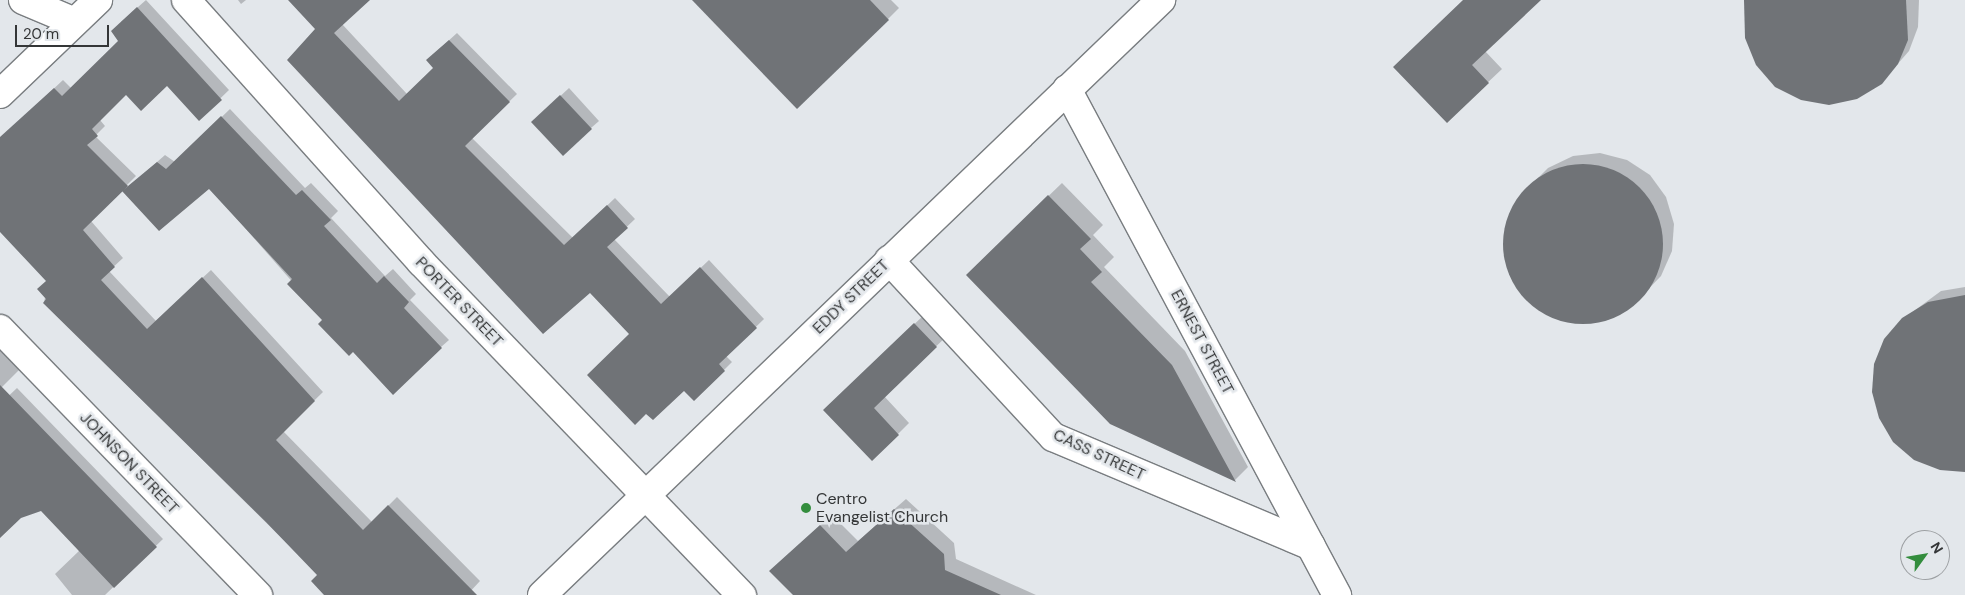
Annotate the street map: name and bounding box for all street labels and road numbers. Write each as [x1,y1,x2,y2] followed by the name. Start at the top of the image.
[411,253,507,351] street label: PORTER STREET
[809,256,893,338] street label: EDDY STREET
[1166,287,1238,397] street label: ERNEST STREET
[76,408,182,518] street label: JOHNSON STREET
[1050,425,1148,485] street label: CASS STREET

